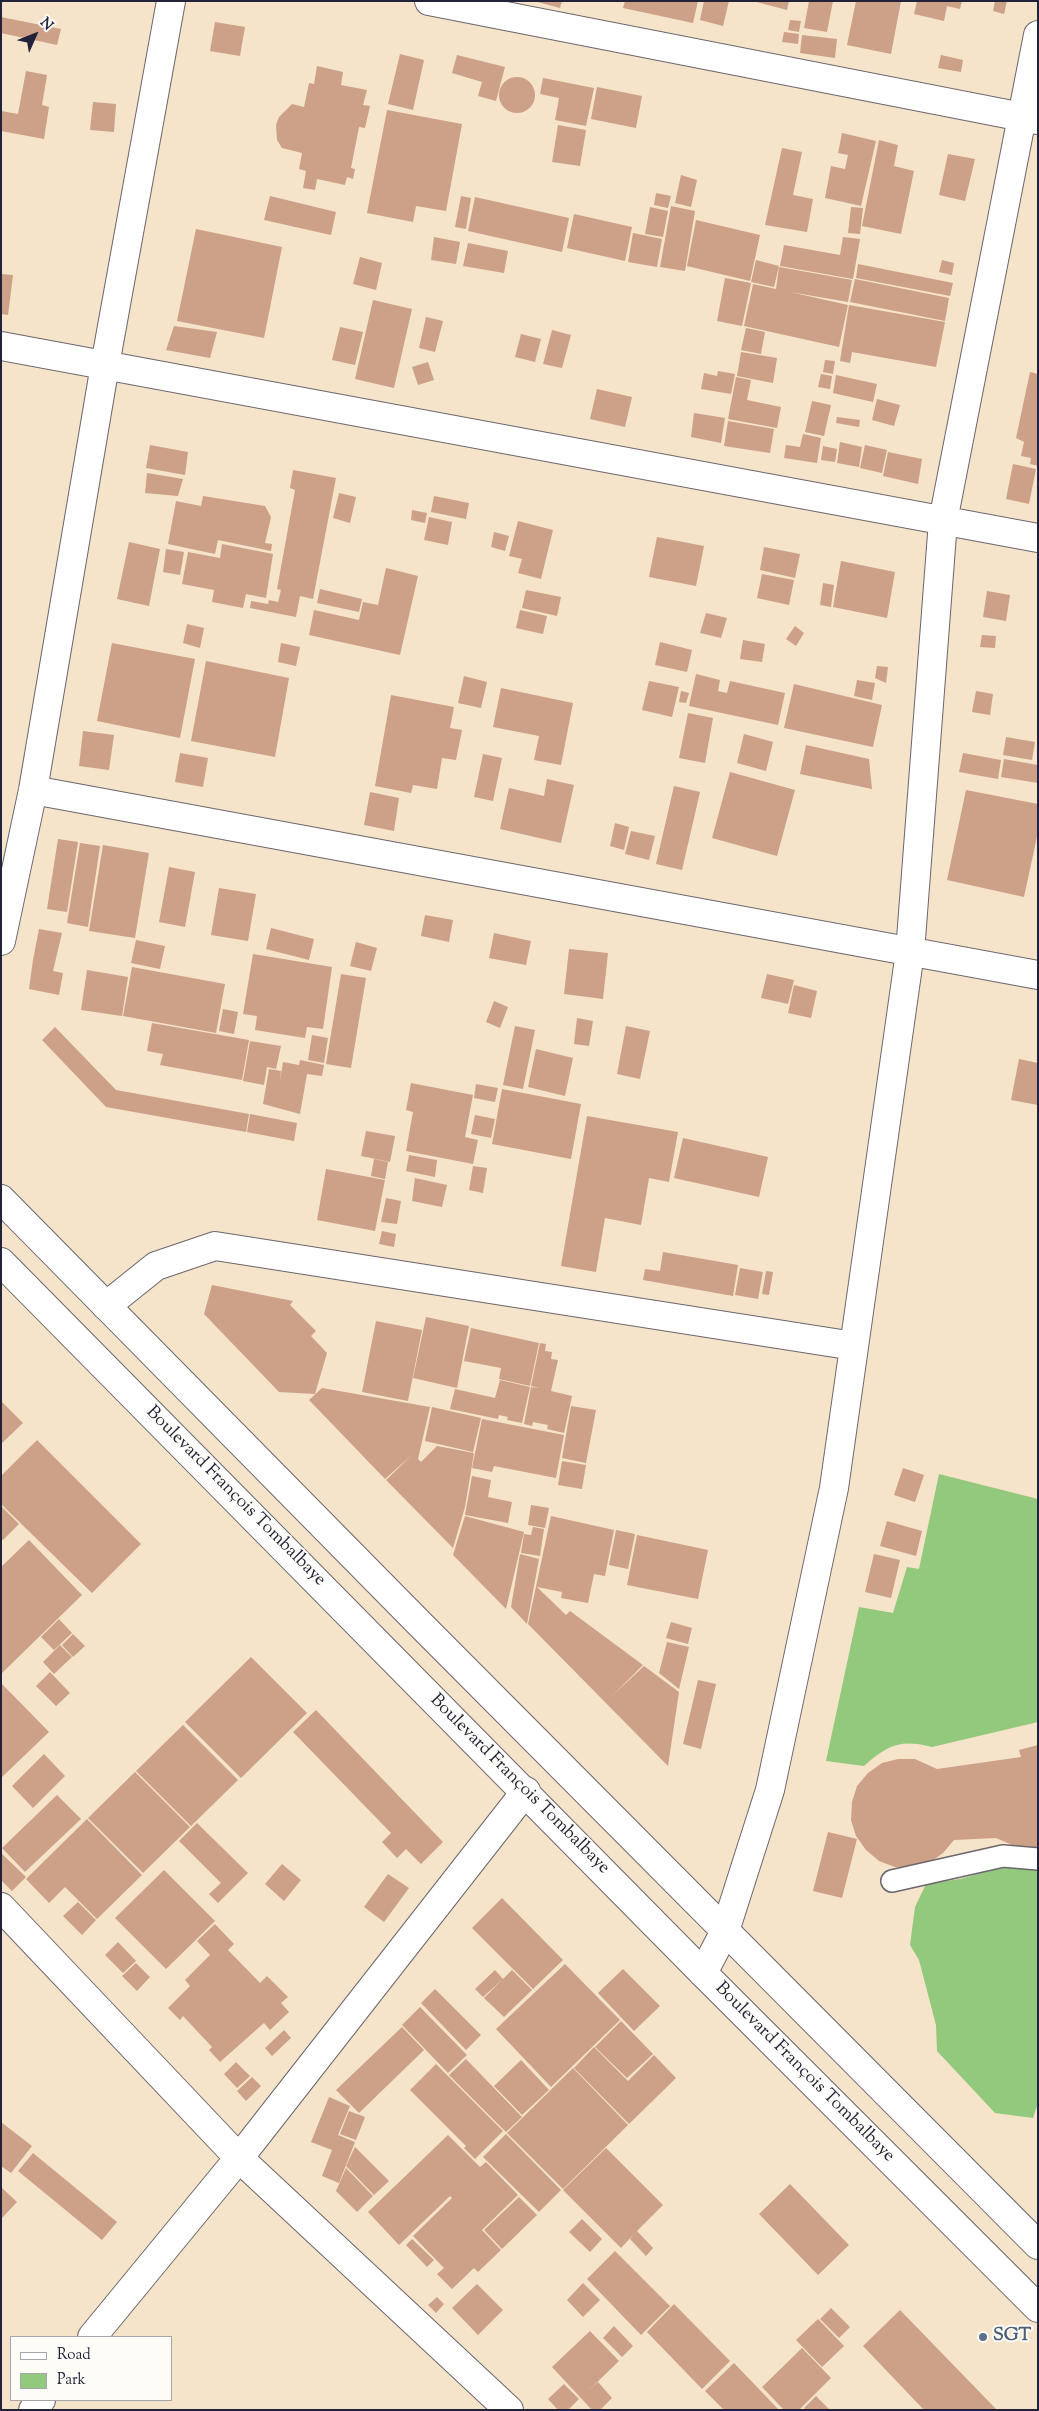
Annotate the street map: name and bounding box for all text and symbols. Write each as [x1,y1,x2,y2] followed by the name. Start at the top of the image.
[10,10,60,60] north arrow
[35,14,57,36] text: N
[140,1402,330,1592] street label: Boulevard François Tombalbaye
[424,1690,614,1880] street label: Boulevard François Tombalbaye
[709,1978,899,2168] street label: Boulevard François Tombalbaye
[993,2326,1031,2348] place label: SGT
[977,2331,989,2343] marker: SGT
[10,2336,172,2401] legend
[57,2345,91,2366] text: Road
[57,2370,86,2391] text: Park

